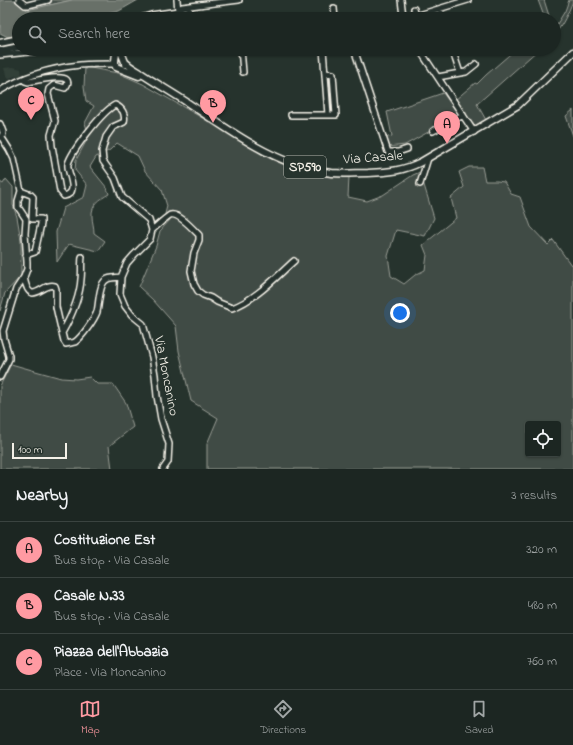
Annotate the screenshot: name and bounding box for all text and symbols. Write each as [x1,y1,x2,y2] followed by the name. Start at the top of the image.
[12,12,561,56] search box
[26,23,48,45] icon: search
[58,23,130,45] text: Search here
[18,87,44,120] pin: C
[200,90,226,123] pin: B
[434,111,460,144] pin: A
[342,145,404,171] street label: Via Casale
[284,156,326,178] road number: SP590
[390,303,410,323] your location
[148,333,184,418] street label: Via Moncanino
[525,421,561,457] map controls
[525,421,561,457] button: locate
[12,441,67,460] scale bar
[18,442,42,458] text: 100 m
[16,483,68,508] text: Nearby
[511,486,557,505] text: 3 results
[54,529,155,551] text: Costituzione Est
[25,540,33,559] text: A
[526,540,557,559] text: 320 m
[54,551,169,570] text: Bus stop · Via Casale
[54,585,125,607] text: Casale N.33
[25,596,33,615] text: B
[528,596,557,615] text: 480 m
[54,607,169,626] text: Bus stop · Via Casale
[54,641,169,663] text: Piazza dell'Abbazia
[25,652,33,671] text: C
[527,652,557,671] text: 760 m
[54,663,166,682] text: Place · Via Moncanino
[79,698,101,738] tab: Map
[260,698,306,738] tab: Directions
[465,698,494,738] tab: Saved

